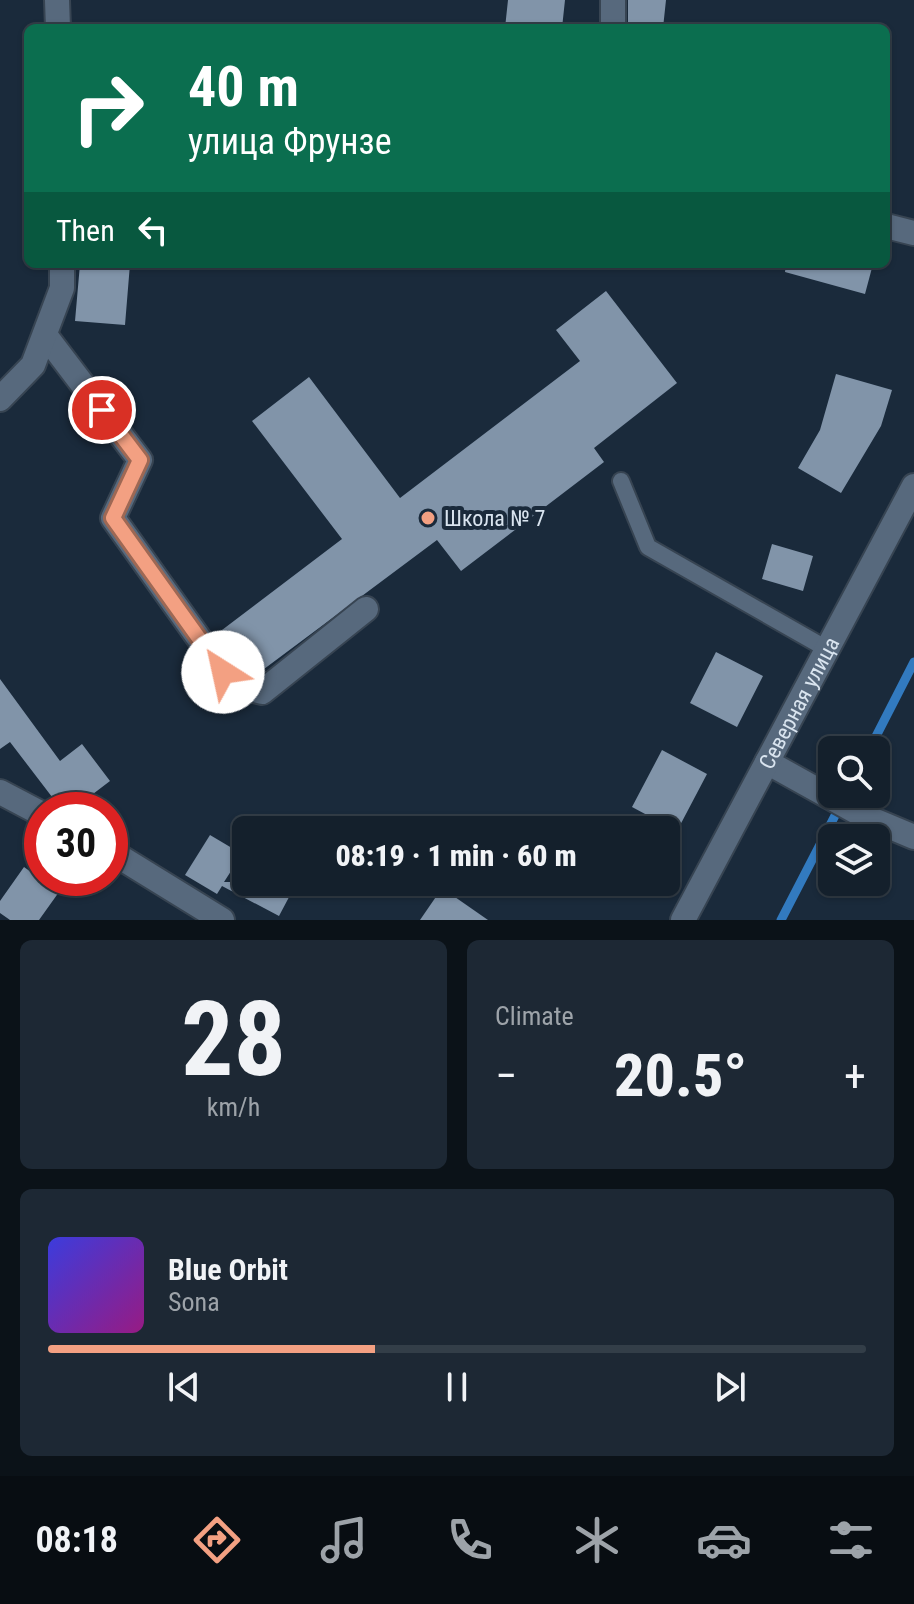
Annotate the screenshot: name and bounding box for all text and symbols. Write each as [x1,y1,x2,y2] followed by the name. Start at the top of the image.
[188,54,299,120] text: 40 m
[56,56,160,160] icon: right
[188,121,392,163] text: улица Фрунзе
[131,208,175,252] icon: left
[56,213,115,248] text: Then
[68,376,136,444] pin
[80,388,124,432] icon: arrive
[444,506,545,531] place label: Школа № 7
[419,509,437,527] marker: Школа № 7
[181,630,265,714] position arrow
[753,633,844,773] street label: Северная улица
[818,736,890,896] map controls
[818,736,890,808] button: search
[24,792,128,896] speed limit sign: 30
[818,824,890,896] button: layers
[335,838,577,873] text: 08:19 · 1 min · 60 m
[181,979,286,1100] text: 28
[495,1001,574,1031] text: Climate
[614,1040,747,1111] text: 20.5°
[495,1050,517,1102] text: −
[844,1050,866,1102] text: +
[207,1092,260,1122] text: km/h
[168,1252,288,1287] text: Blue Orbit
[168,1287,220,1317] text: Sona
[162,1365,206,1409] icon: previous
[435,1365,479,1409] icon: pause
[708,1365,752,1409] icon: next
[189,1512,245,1568] icon: directions
[316,1512,372,1568] icon: music
[442,1512,498,1568] icon: phone
[569,1512,625,1568] icon: climate
[696,1512,752,1568] icon: car
[823,1512,879,1568] icon: filters
[35,1519,118,1561] text: 08:18

